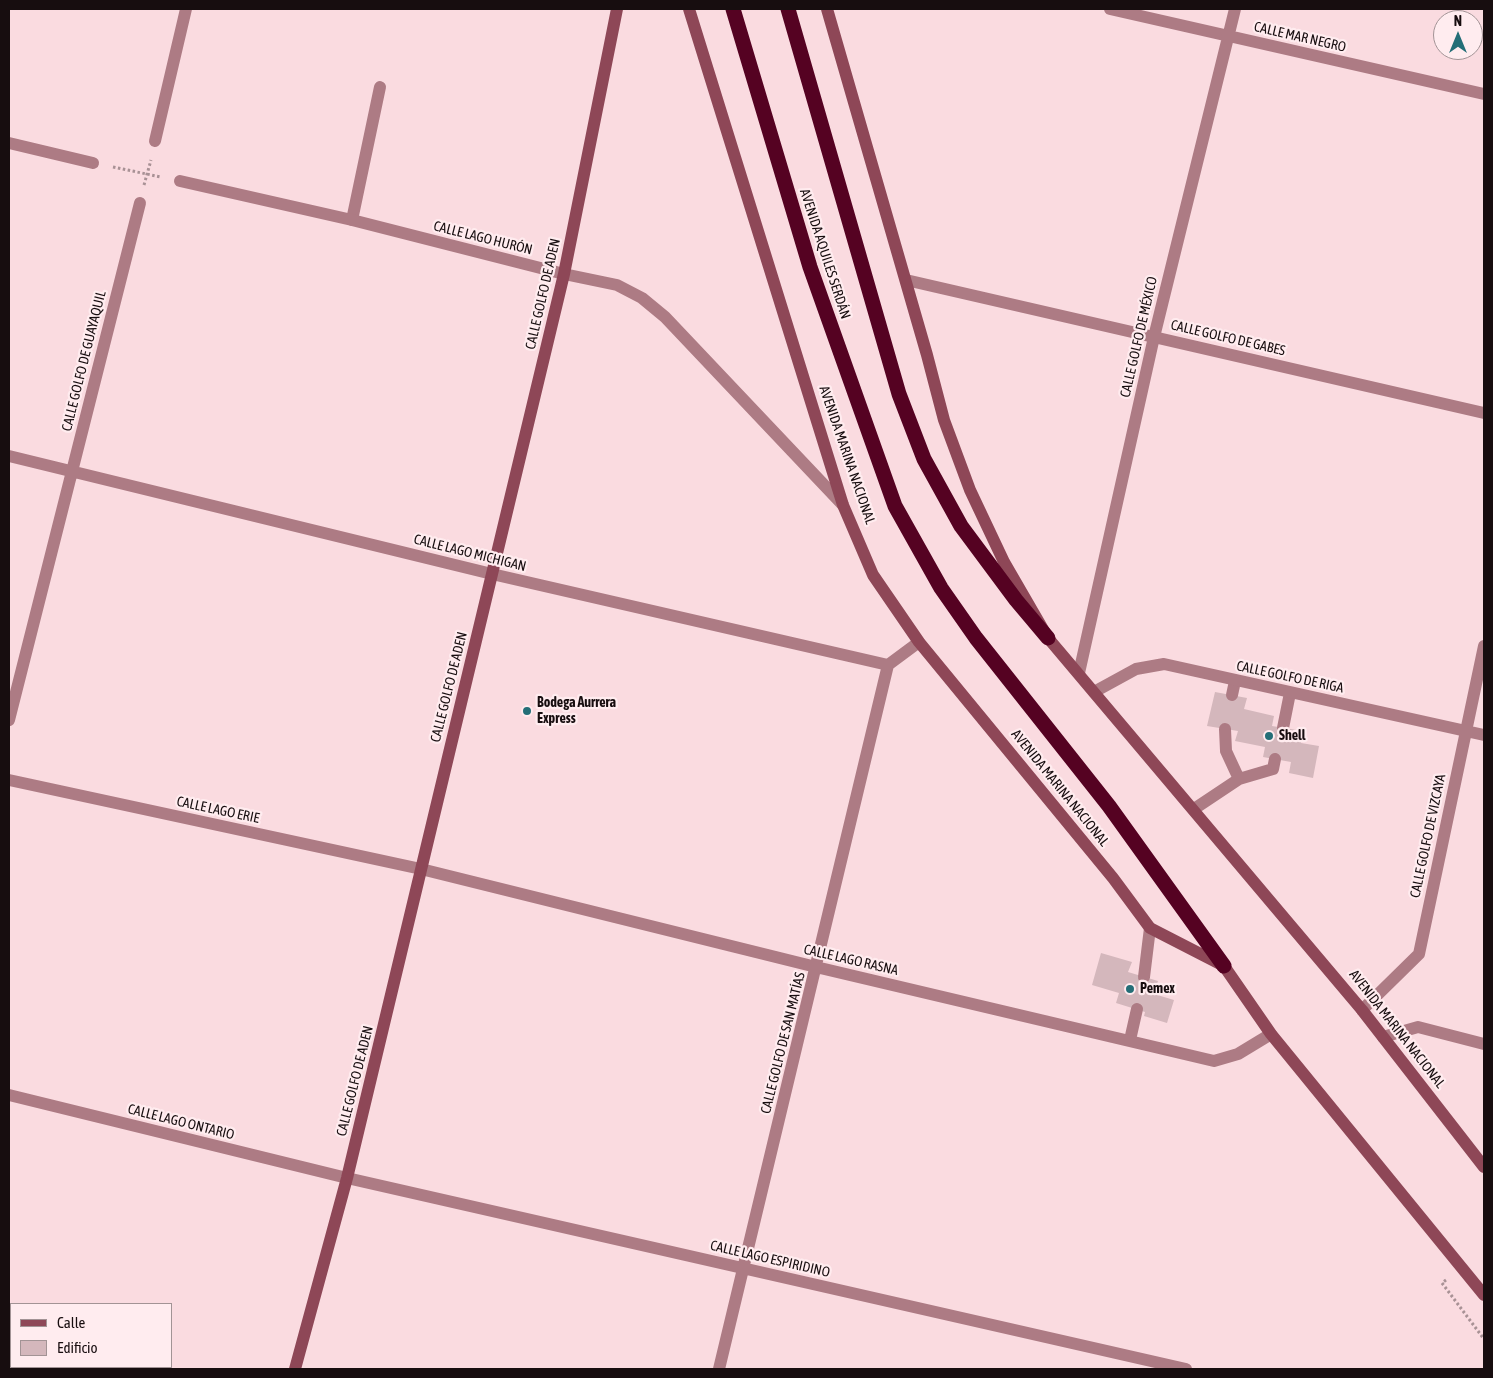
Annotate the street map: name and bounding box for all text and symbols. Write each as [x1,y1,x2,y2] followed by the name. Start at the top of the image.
[1433,10,1483,60] north arrow
[1454,13,1462,29] text: N
[1252,18,1348,56] street label: CALLE MAR NEGRO
[796,187,854,321] street label: AVENIDA AQUILES SERDÁN
[432,218,534,258] street label: CALLE LAGO HURÓN
[522,237,564,351] street label: CALLE GOLFO DE ADEN
[1117,275,1161,399] street label: CALLE GOLFO DE MÉXICO
[58,289,110,433] street label: CALLE GOLFO DE GUAYAQUIL
[1169,317,1287,359] street label: CALLE GOLFO DE GABES
[815,384,879,526] street label: AVENIDA MARINA NACIONAL
[412,531,528,575] street label: CALLE LAGO MICHIGAN
[427,630,471,744] street label: CALLE GOLFO DE ADEN
[1235,657,1345,697] street label: CALLE GOLFO DE RIGA
[537,695,616,728] place label: Bodega Aurrera Express
[521,705,533,717] marker: Bodega Aurrera Express
[1008,726,1112,850] street label: AVENIDA MARINA NACIONAL
[1279,728,1305,744] place label: Shell
[1263,730,1275,742] marker: Shell
[1407,773,1449,899] street label: CALLE GOLFO DE VIZCAYA
[175,793,261,827] street label: CALLE LAGO ERIE
[802,941,900,979] street label: CALLE LAGO RASNA
[1346,967,1448,1091] street label: AVENIDA MARINA NACIONAL
[757,970,809,1116] street label: CALLE GOLFO DE SAN MATÍAS
[1140,981,1175,997] place label: Pemex
[1124,983,1136,995] marker: Pemex
[333,1024,377,1138] street label: CALLE GOLFO DE ADEN
[126,1101,236,1143] street label: CALLE LAGO ONTARIO
[708,1237,832,1281] street label: CALLE LAGO ESPIRIDINO
[10,1303,172,1368] legend
[57,1314,85,1331] text: Calle
[57,1339,98,1356] text: Edificio

